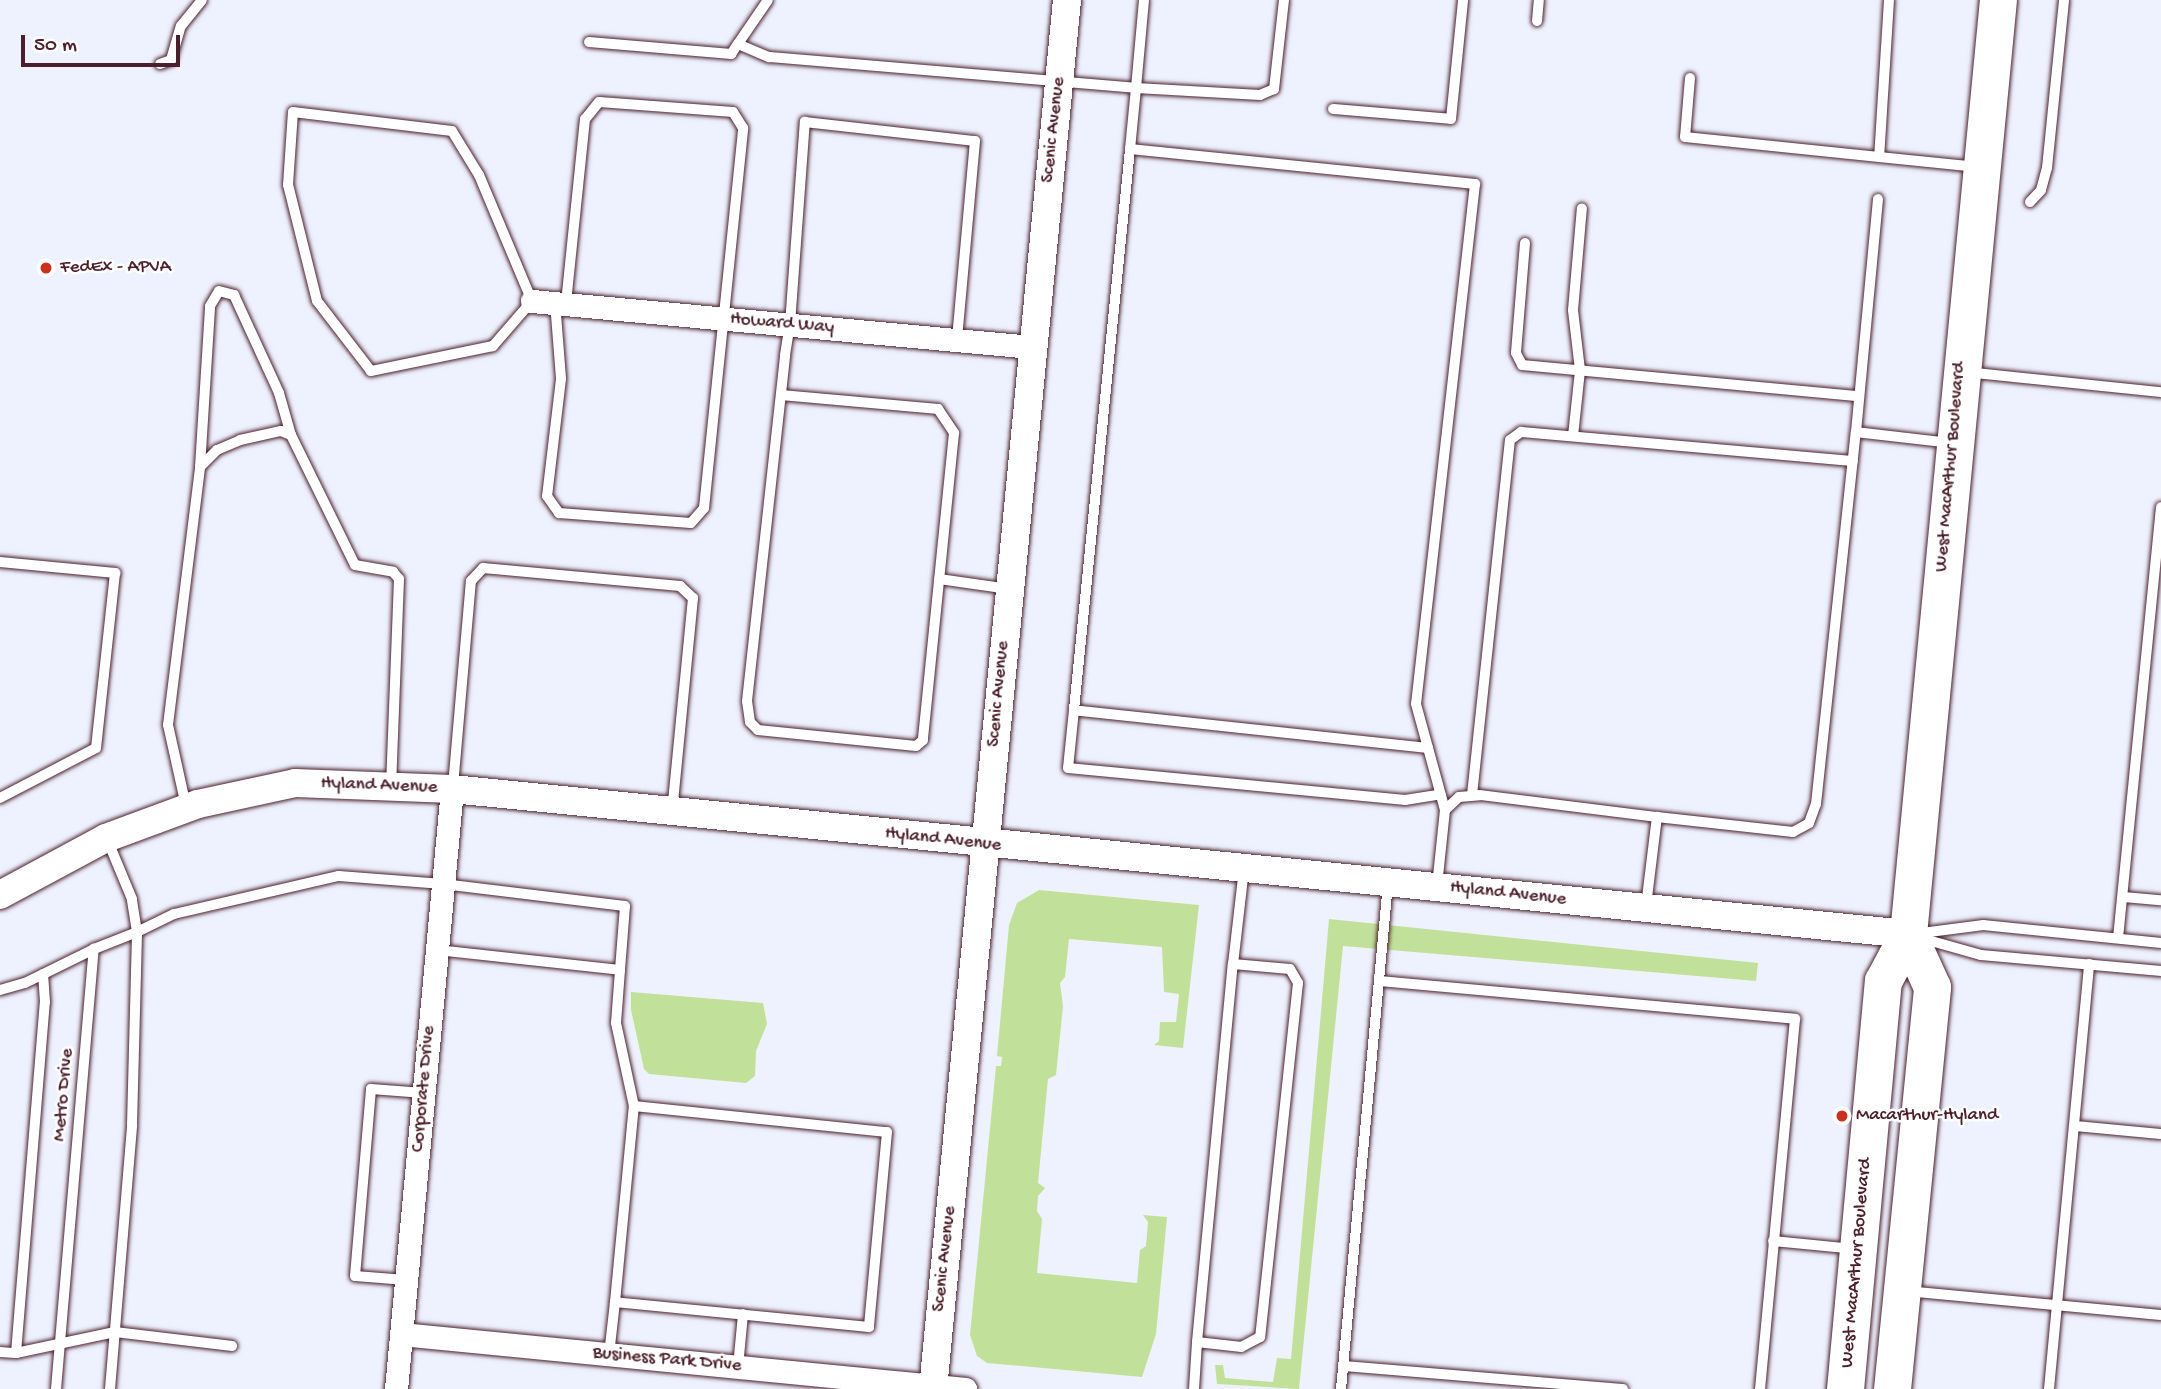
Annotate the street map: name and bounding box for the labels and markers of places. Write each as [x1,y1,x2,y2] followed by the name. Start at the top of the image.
[60,257,171,279] place label: FedEx - APVA
[38,260,54,276] marker: FedEx - APVA
[1856,1105,1998,1127] place label: Macarthur-Hyland
[1834,1108,1850,1124] marker: Macarthur-Hyland

